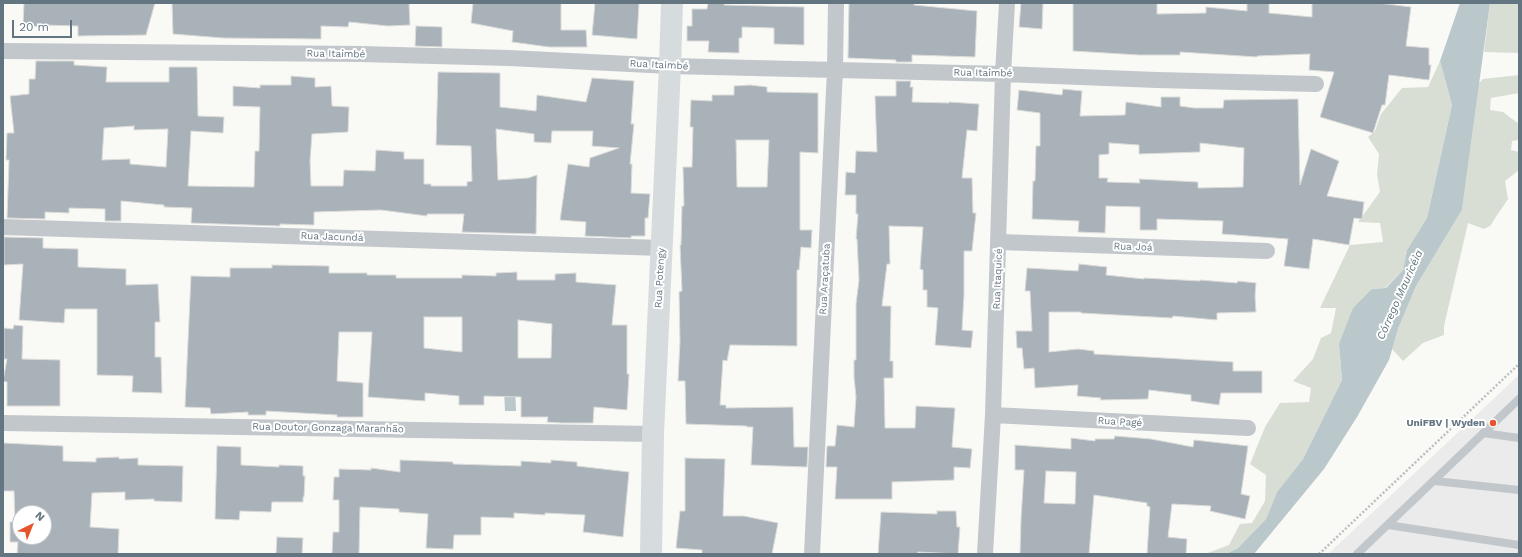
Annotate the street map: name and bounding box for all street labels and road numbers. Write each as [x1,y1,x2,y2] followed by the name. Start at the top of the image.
[306,47,366,61] street label: Rua Itaimbé
[629,57,689,73] street label: Rua Itaimbé
[953,66,1013,80] street label: Rua Itaimbé
[300,230,364,244] street label: Rua Jacundá
[1113,240,1153,254] street label: Rua Joá
[817,243,833,315] street label: Rua Araçatuba
[652,248,668,308] street label: Rua Potengy
[991,248,1005,310] street label: Rua Itaquicé
[1097,415,1143,429] street label: Rua Pagé
[252,421,404,435] street label: Rua Doutor Gonzaga Maranhão

